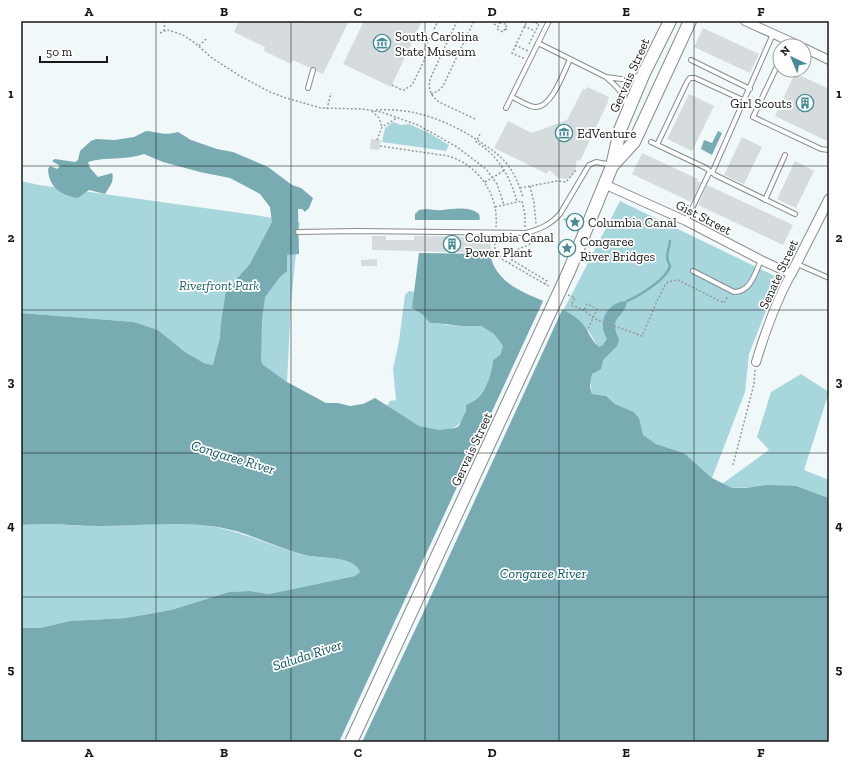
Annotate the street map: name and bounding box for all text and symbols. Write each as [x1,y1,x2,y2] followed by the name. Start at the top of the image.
[85,4,94,19] text: A
[220,4,228,19] text: B
[354,4,362,19] text: C
[487,4,497,19] text: D
[622,4,630,19] text: E
[757,4,765,19] text: F
[395,29,479,59] place label: South Carolina State Museum
[372,33,392,53] museum icon: South Carolina State Museum
[606,35,653,115] street label: Gervais Street
[40,38,107,64] scale bar
[772,38,812,78] north arrow
[778,43,793,59] text: N
[46,45,73,59] text: 50 m
[8,86,14,101] text: 1
[836,86,842,101] text: 1
[795,93,815,113] building icon: Girl Scouts
[730,96,792,111] place label: Girl Scouts
[554,123,574,143] museum icon: EdVenture
[577,126,636,141] place label: EdVenture
[673,197,734,238] street label: Gist Street
[565,212,585,232] place icon: Columbia Canal
[588,215,677,230] place label: Columbia Canal
[8,230,15,245] text: 2
[465,230,554,260] place label: Columbia Canal Power Plant
[836,230,843,245] text: 2
[442,234,462,254] building icon: Columbia Canal Power Plant
[580,234,656,264] place label: Congaree River Bridges
[756,237,801,311] street label: Senate Street
[557,238,577,258] place icon: Congaree River Bridges
[179,278,259,293] park label: Riverfront Park
[8,374,15,389] text: 3
[836,374,843,389] text: 3
[448,410,495,489] street label: Gervais Street
[189,437,277,478] water label: Congaree River
[7,518,15,533] text: 4
[835,518,843,533] text: 4
[500,565,586,582] water label: Congaree River
[270,636,344,675] water label: Saluda River
[8,662,15,677] text: 5
[836,662,843,677] text: 5
[85,745,94,760] text: A
[220,745,228,760] text: B
[354,745,362,760] text: C
[487,745,497,760] text: D
[622,745,630,760] text: E
[757,745,765,760] text: F

